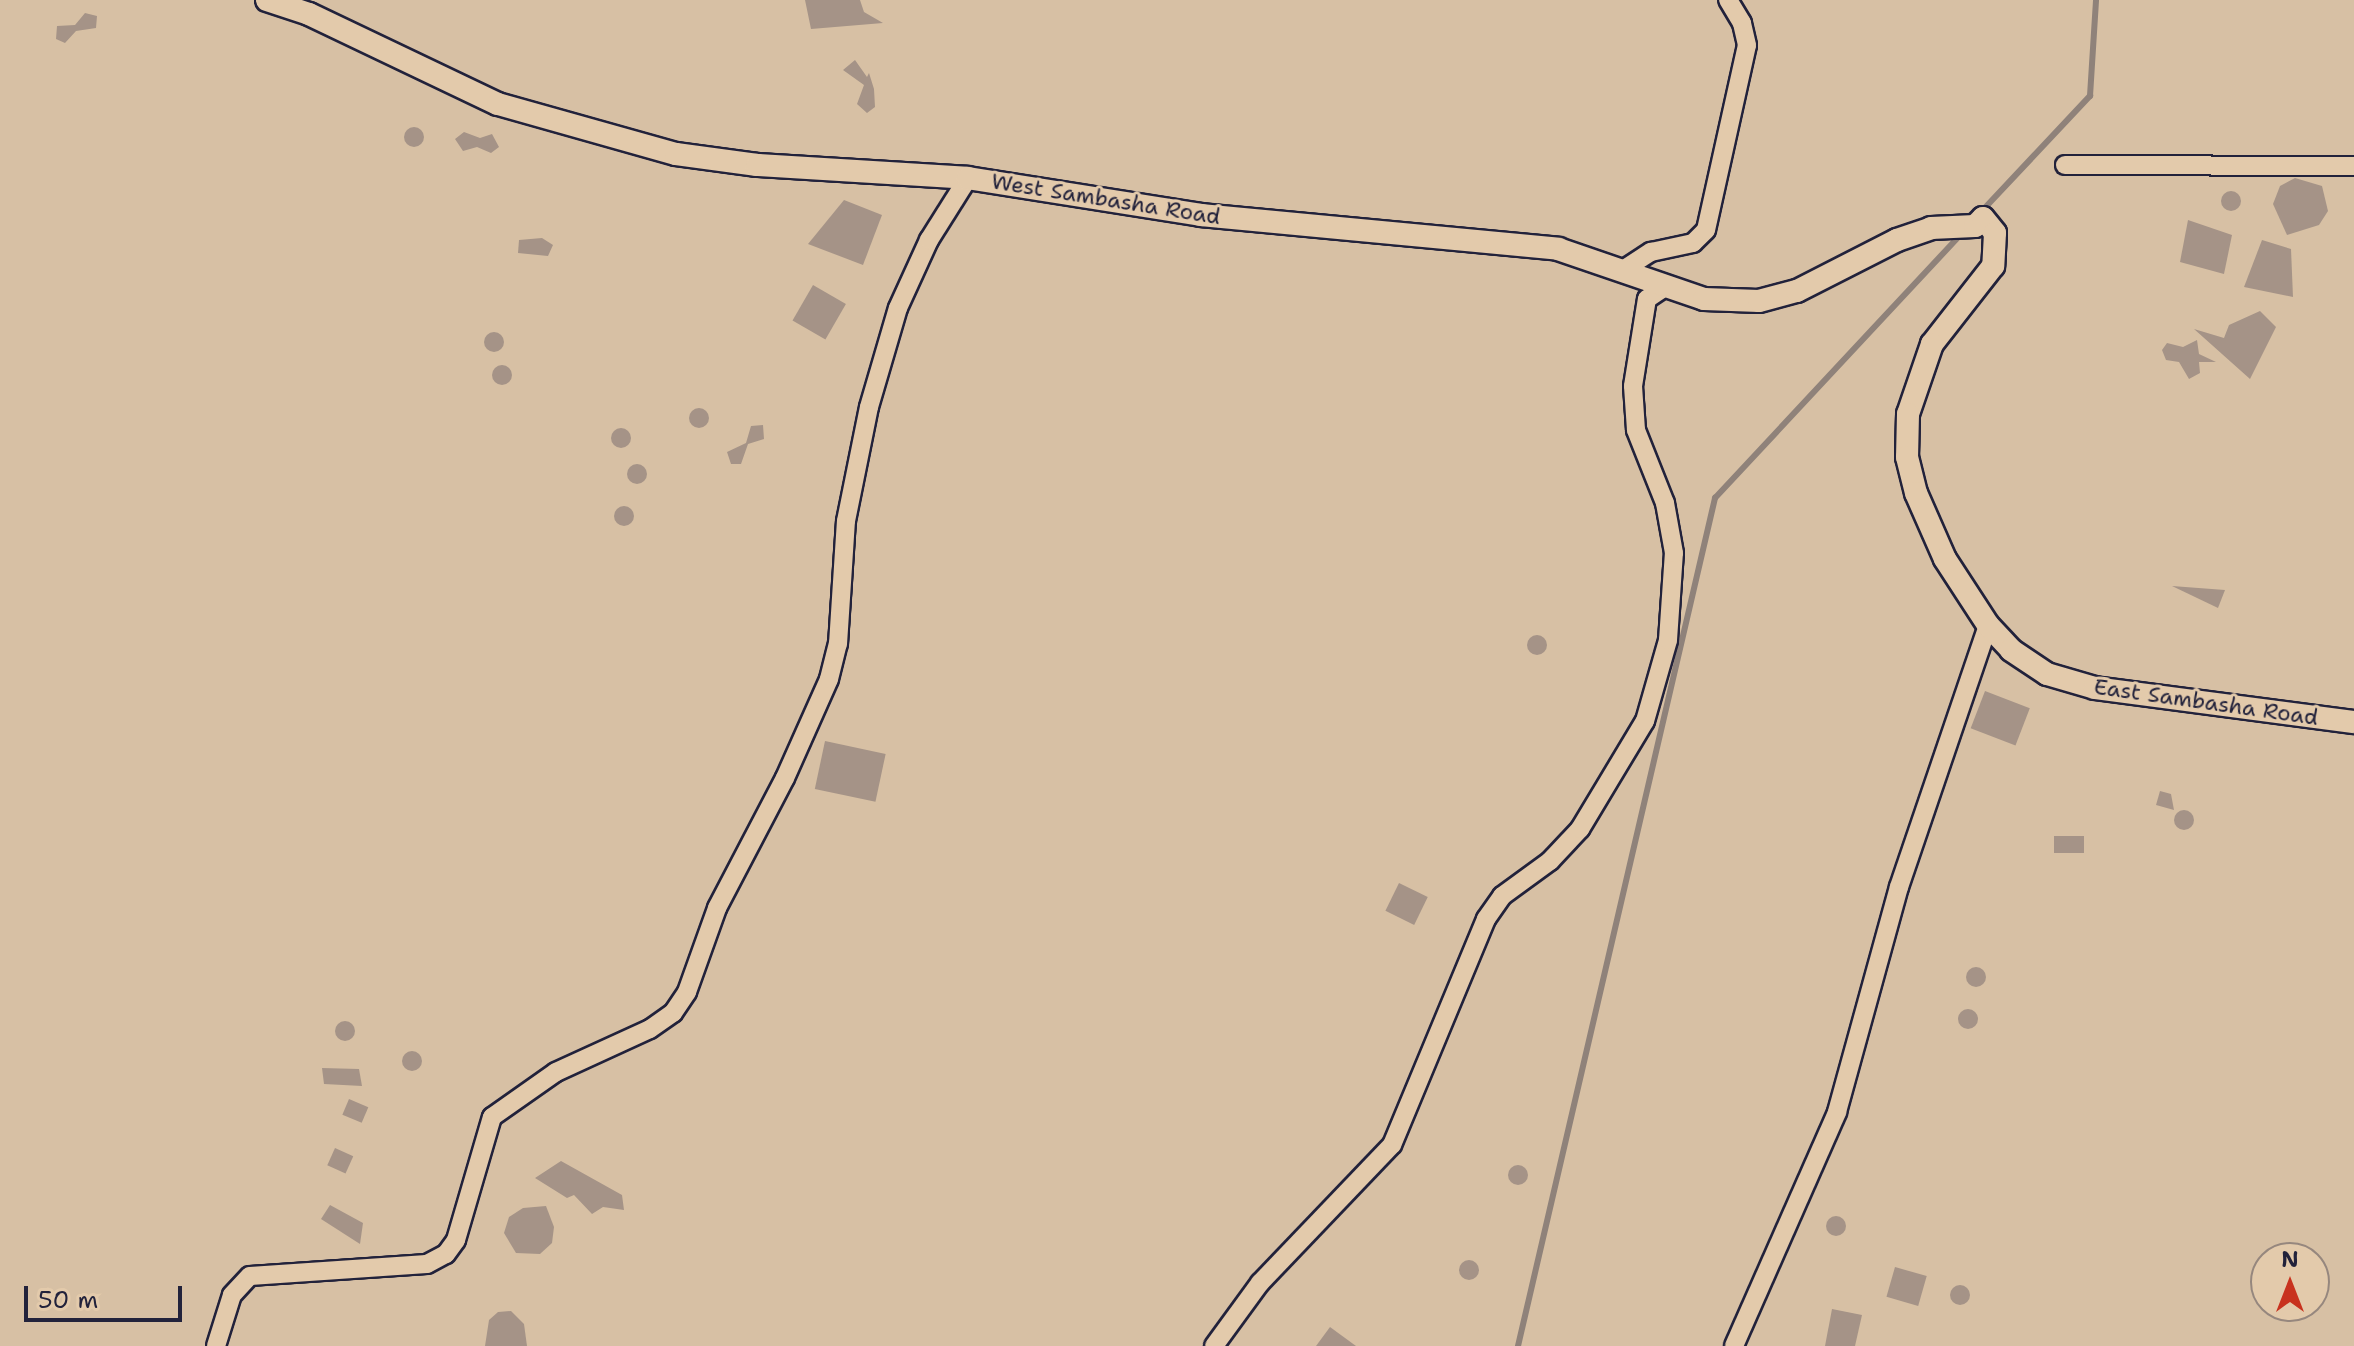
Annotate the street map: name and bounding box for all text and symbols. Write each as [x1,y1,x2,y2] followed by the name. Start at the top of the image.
[990,168,1222,230] street label: West Sambasha Road
[2092,673,2320,731] street label: East Sambasha Road
[2250,1242,2330,1322] north arrow
[2281,1245,2299,1274] text: N
[28,1270,186,1320] scale bar
[38,1284,98,1316] text: 50 m

